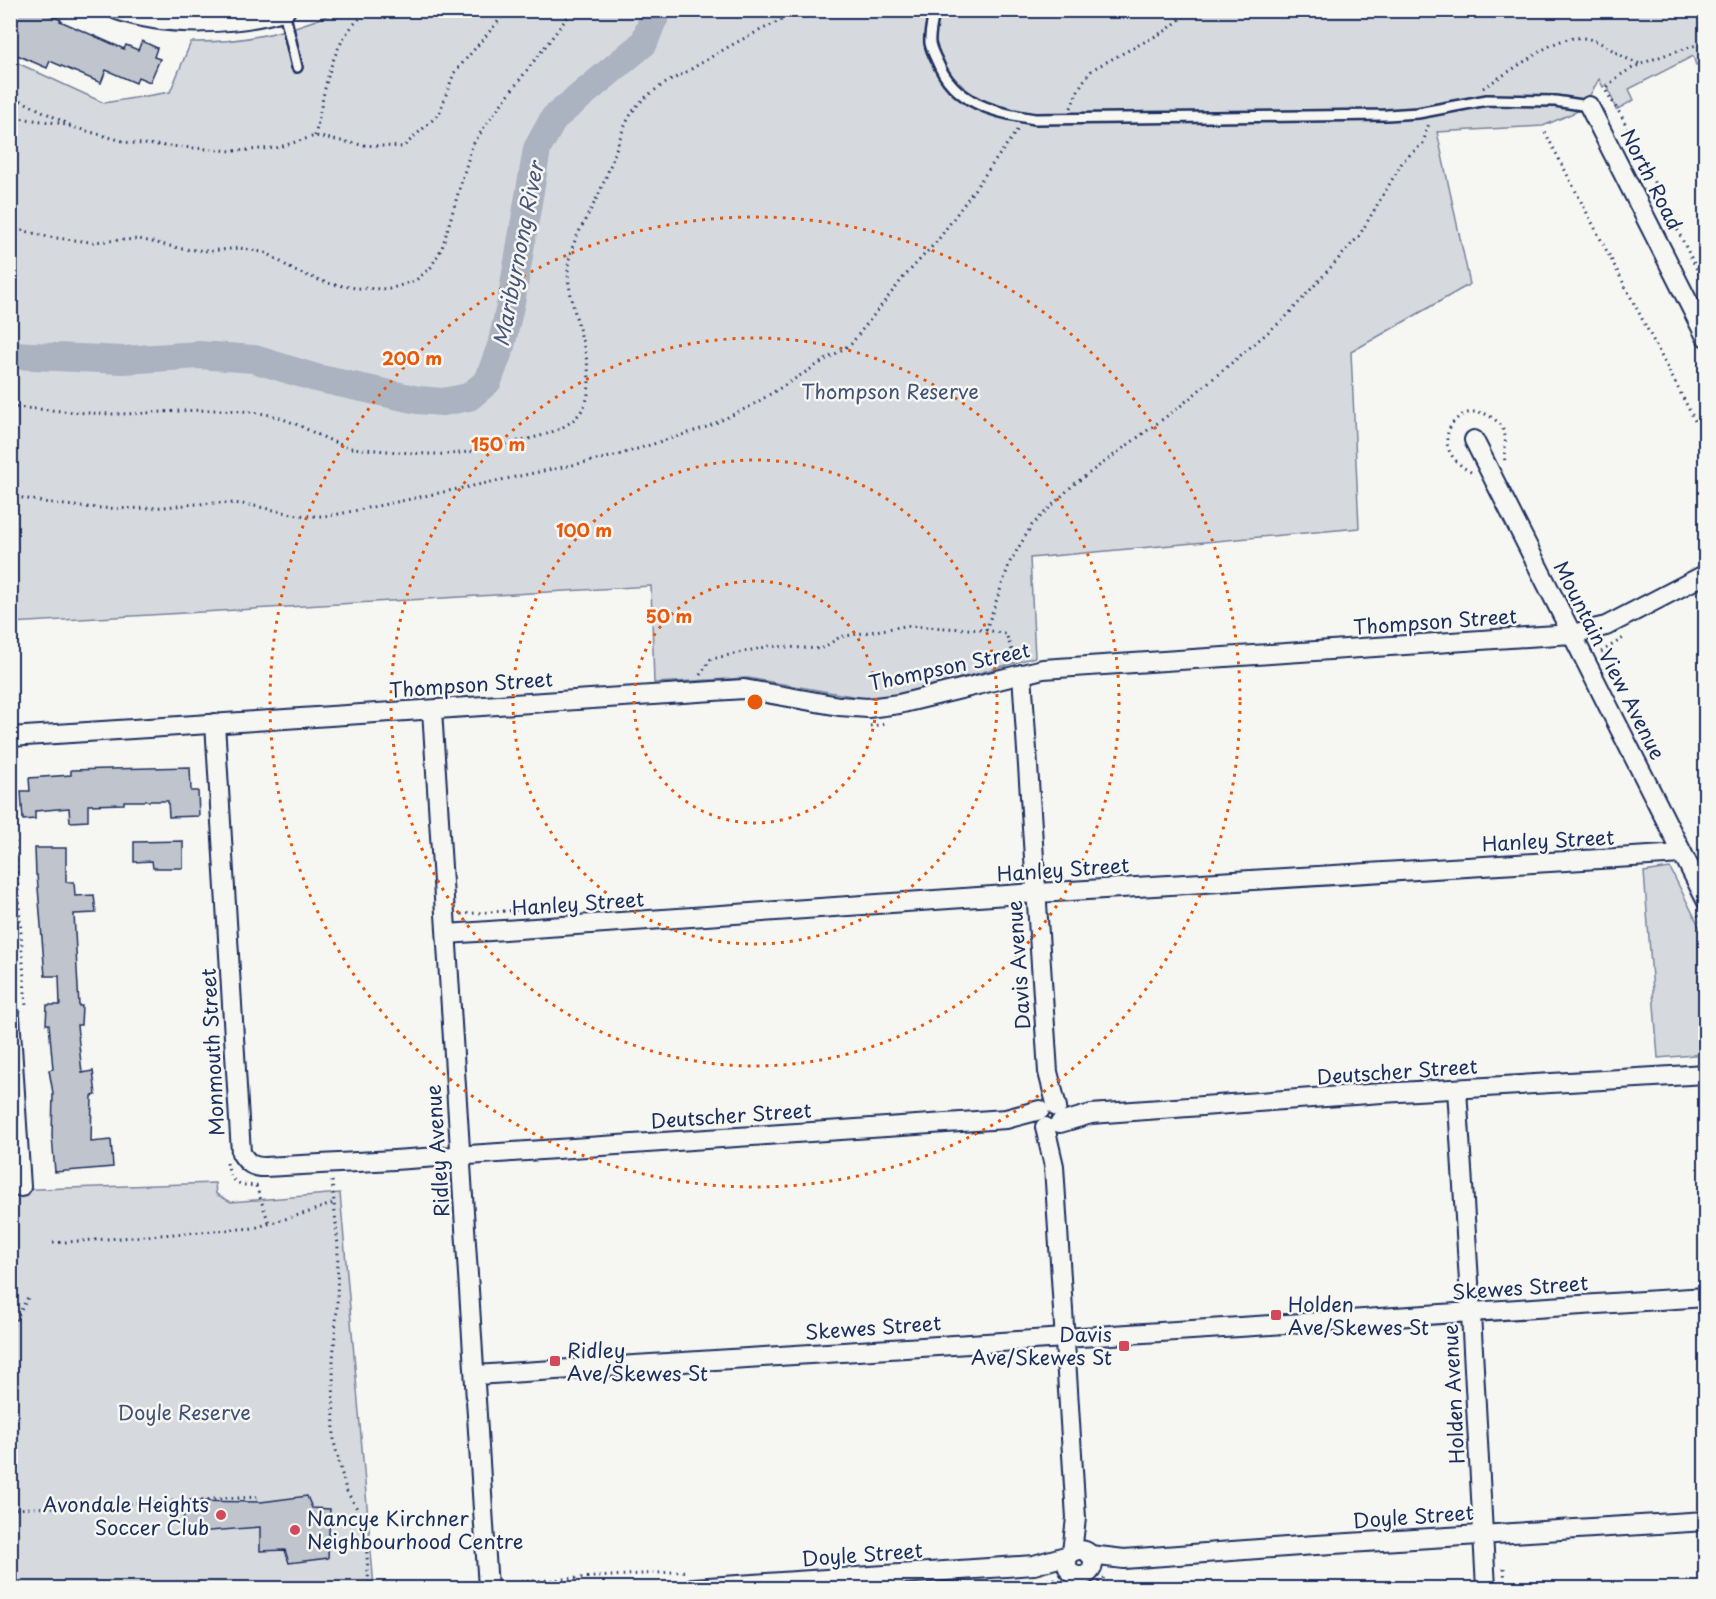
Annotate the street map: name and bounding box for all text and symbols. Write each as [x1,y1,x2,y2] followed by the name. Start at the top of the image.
[1614,123,1690,235] street label: North Road
[483,157,551,349] water label: Maribyrnong River
[382,344,442,371] text: 200 m
[801,376,979,406] park label: Thompson Reserve
[471,430,525,457] text: 150 m
[556,516,612,543] text: 100 m
[1547,555,1673,765] street label: Mountain View Avenue
[1352,600,1518,642] street label: Thompson Street
[646,602,692,629] text: 50 m
[866,634,1032,698] street label: Thompson Street
[388,663,554,705] street label: Thompson Street
[745,692,765,712] centre of rings
[1481,822,1615,858] street label: Hanley Street
[996,849,1130,889] street label: Hanley Street
[511,883,645,923] street label: Hanley Street
[999,899,1037,1031] street label: Davis Avenue
[193,967,231,1137] street label: Monmouth Street
[1316,1050,1479,1092] street label: Deutscher Street
[417,1084,457,1218] street label: Ridley Avenue
[650,1094,813,1136] street label: Deutscher Street
[1451,1267,1589,1307] street label: Skewes Street
[1288,1289,1429,1342] place label: Holden Ave/Skewes St
[804,1307,942,1347] street label: Skewes Street
[1269,1308,1283,1322] marker: Holden Ave/Skewes St
[971,1319,1112,1372] place label: Davis Ave/Skewes St
[1434,1323,1472,1465] street label: Holden Avenue
[567,1335,708,1388] place label: Ridley Ave/Skewes St
[1117,1339,1131,1353] marker: Davis Ave/Skewes St
[548,1354,562,1368] marker: Ridley Ave/Skewes St
[117,1397,251,1427] park label: Doyle Reserve
[43,1489,209,1542] place label: Avondale Heights Soccer Club
[1351,1497,1475,1535] street label: Doyle Street
[307,1503,523,1556] place label: Nancye Kirchner Neighbourhood Centre
[214,1508,228,1522] marker: Avondale Heights Soccer Club
[288,1523,302,1537] marker: Nancye Kirchner Neighbourhood Centre
[800,1535,924,1573] street label: Doyle Street

